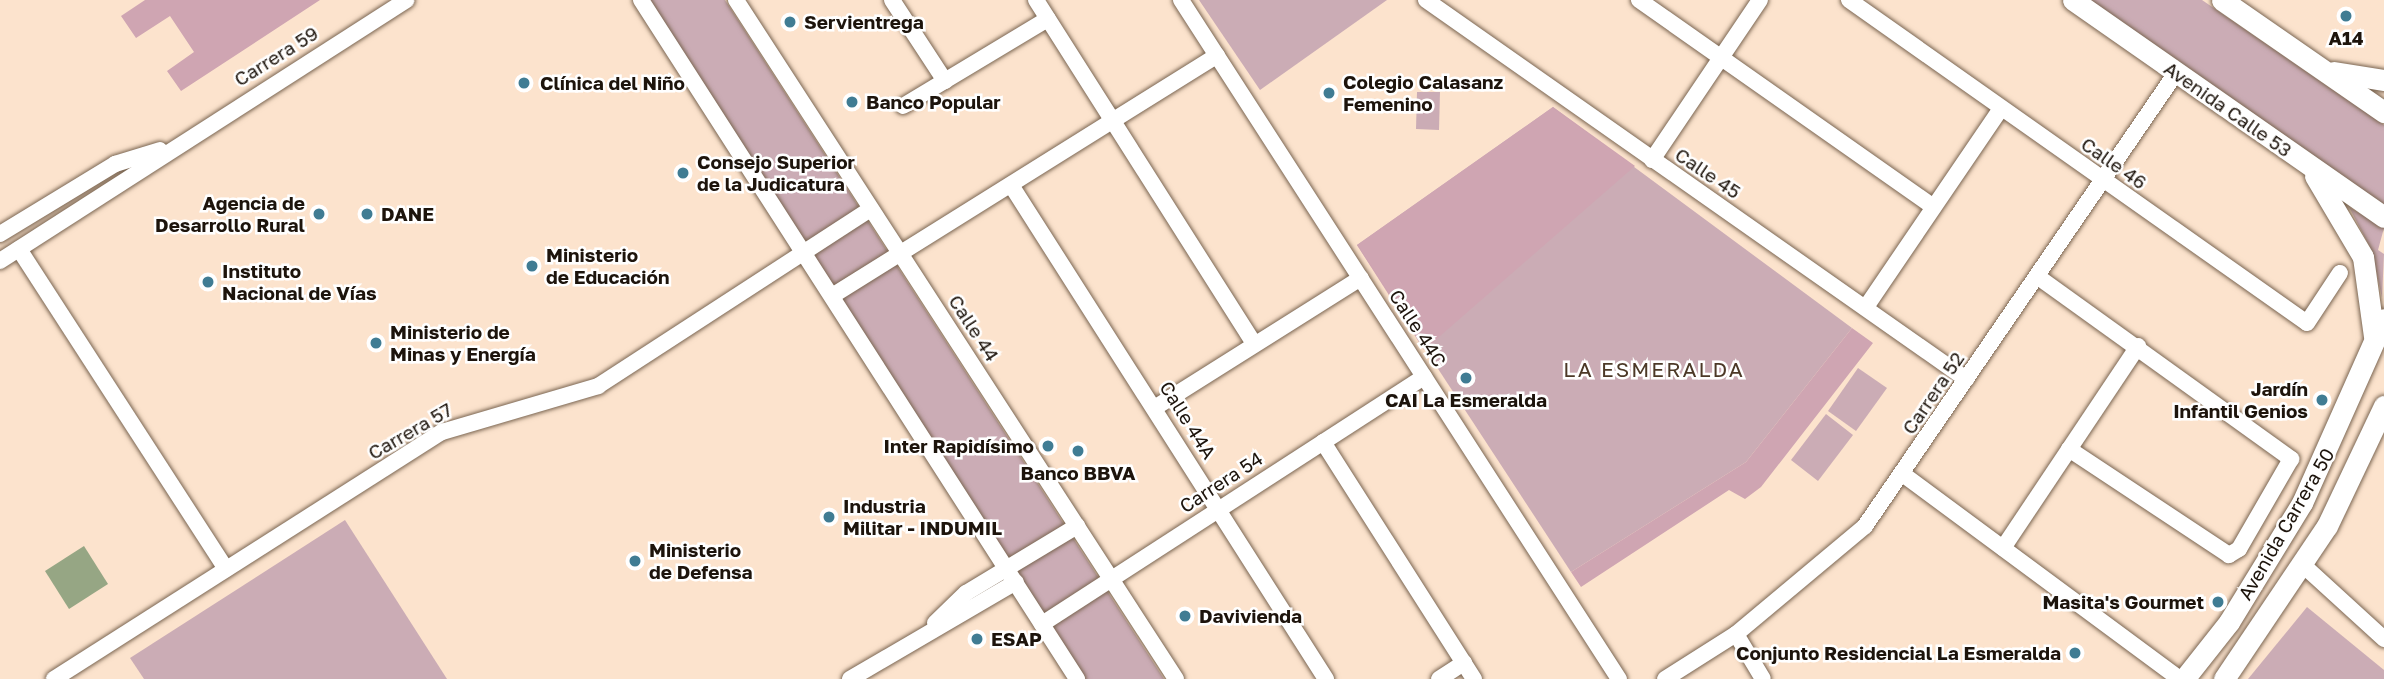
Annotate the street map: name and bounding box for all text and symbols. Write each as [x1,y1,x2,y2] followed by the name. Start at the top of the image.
[2338,8,2354,24] marker: A14
[804,11,924,33] place label: Servientrega
[782,14,798,30] marker: Servientrega
[230,21,322,91] street label: Carrera 59
[2328,27,2364,49] place label: A14
[2160,57,2296,161] street label: Avenida Calle 53
[1343,71,1503,115] place label: Colegio Calasanz Femenino
[540,72,685,94] place label: Clínica del Niño
[514,73,534,93] marker: Clínica del Niño
[1321,85,1337,101] marker: Colegio Calasanz Femenino
[866,91,1001,113] place label: Banco Popular
[844,94,860,110] marker: Banco Popular
[2077,132,2151,194] street label: Calle 46
[1671,143,1745,203] street label: Calle 45
[697,151,855,195] place label: Consejo Superior de la Judicatura
[675,165,691,181] marker: Consejo Superior de la Judicatura
[155,192,305,236] place label: Agencia de Desarrollo Rural
[381,203,434,225] place label: DANE
[311,206,327,222] marker: Agencia de Desarrollo Rural
[359,206,375,222] marker: DANE
[546,244,669,288] place label: Ministerio de Educación
[524,258,540,274] marker: Ministerio de Educación
[222,260,377,304] place label: Instituto Nacional de Vías
[200,274,216,290] marker: Instituto Nacional de Vías
[1385,285,1451,371] street label: Calle 44C
[944,291,1004,365] street label: Calle 44
[390,321,536,365] place label: Ministerio de Minas y Energía
[368,335,384,351] marker: Ministerio de Minas y Energía
[1897,348,1969,438] street label: Carrera 52
[1565,356,1743,382] district label: LA ESMERALDA
[1458,370,1474,386] marker: CAI La Esmeralda
[1155,377,1221,463] street label: Calle 44A
[2173,378,2308,422] place label: Jardín Infantil Genios
[1385,389,1547,411] place label: CAI La Esmeralda
[2314,392,2330,408] marker: Jardín Infantil Genios
[364,398,456,464] street label: Carrera 57
[883,435,1034,457] place label: Inter Rapidísimo
[1040,438,1056,454] marker: Inter Rapidísimo
[1070,443,1086,459] marker: Banco BBVA
[2233,444,2339,604] street label: Avenida Carrera 50
[1175,447,1267,517] street label: Carrera 54
[1021,462,1135,484] place label: Banco BBVA
[843,495,1002,539] place label: Industria Militar - INDUMIL
[821,509,837,525] marker: Industria Militar - INDUMIL
[649,539,753,583] place label: Ministerio de Defensa
[627,553,643,569] marker: Ministerio de Defensa
[2042,591,2204,613] place label: Masita's Gourmet
[2210,594,2226,610] marker: Masita's Gourmet
[1199,605,1302,627] place label: Davivienda
[1177,608,1193,624] marker: Davivienda
[991,628,1042,650] place label: ESAP
[969,631,985,647] marker: ESAP
[1736,642,2061,664] place label: Conjunto Residencial La Esmeralda
[2067,645,2083,661] marker: Conjunto Residencial La Esmeralda

